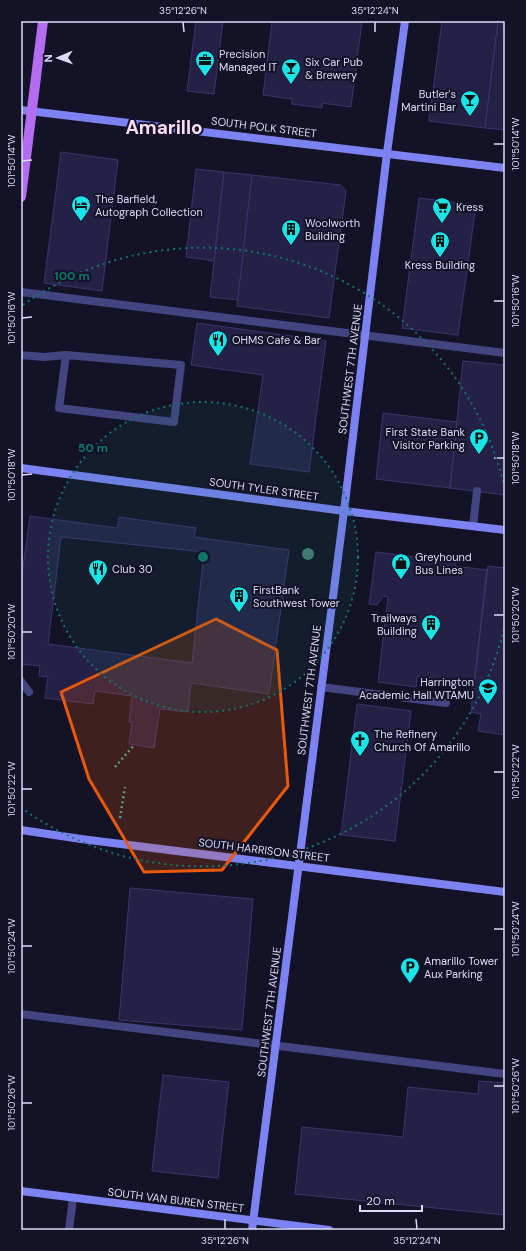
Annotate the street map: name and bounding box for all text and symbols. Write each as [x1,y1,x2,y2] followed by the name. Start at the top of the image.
[159,4,207,17] text: 35°12'26"N
[351,4,399,17] text: 35°12'24"N
[38,38,78,78] north arrow
[219,47,277,74] place label: Precision Managed IT
[194,49,216,77] office icon: Precision Managed IT
[41,54,55,63] text: N
[305,55,363,82] place label: Six Car Pub & Brewery
[280,57,302,85] bar icon: Six Car Pub & Brewery
[401,87,456,114] place label: Butler's Martini Bar
[459,89,481,117] bar icon: Butler's Martini Bar
[210,114,318,140] street label: SOUTH POLK STREET
[125,115,203,140] district label: Amarillo
[509,117,522,170] text: 101°50'14"W
[5,134,18,187] text: 101°50'14"W
[95,192,203,219] place label: The Barfield, Autograph Collection
[70,194,92,222] hotel icon: The Barfield, Autograph Collection
[431,196,453,224] supermarket icon: Kress
[456,200,484,214] place label: Kress
[305,216,360,243] place label: Woolworth Building
[280,218,302,246] building icon: Woolworth Building
[429,230,451,258] building icon: Kress Building
[405,258,475,272] place label: Kress Building
[54,268,90,284] text: 100 m
[509,274,522,328] text: 101°50'16"W
[5,291,18,345] text: 101°50'16"W
[335,303,365,435] street label: SOUTHWEST 7TH AVENUE
[207,329,229,357] restaurant icon: OHMS Cafe & Bar
[232,333,321,347] place label: OHMS Cafe & Bar
[386,425,465,452] place label: First State Bank Visitor Parking
[468,427,490,455] parking icon: First State Bank Visitor Parking
[509,431,522,484] text: 101°50'18"W
[78,440,108,456] text: 50 m
[5,448,18,501] text: 101°50'18"W
[208,474,320,504] street label: SOUTH TYLER STREET
[196,550,210,564] centre of rings
[415,550,472,577] place label: Greyhound Bus Lines
[390,552,412,580] shop icon: Greyhound Bus Lines
[87,558,109,586] restaurant icon: Club 30
[112,562,152,576] place label: Club 30
[253,583,340,610] place label: FirstBank Southwest Tower
[228,585,250,613] building icon: FirstBank Southwest Tower
[509,587,522,643] text: 101°50'20"W
[5,604,18,660] text: 101°50'20"W
[371,611,417,638] place label: Trailways Building
[420,613,442,641] building icon: Trailways Building
[294,624,324,756] street label: SOUTHWEST 7TH AVENUE
[359,675,474,702] place label: Harrington Academic Hall WTAMU
[477,677,499,705] school or university icon: Harrington Academic Hall WTAMU
[374,727,470,754] place label: The Refinery Church Of Amarillo
[349,729,371,757] church icon: The Refinery Church Of Amarillo
[509,744,522,800] text: 101°50'22"W
[5,761,18,817] text: 101°50'22"W
[198,835,330,865] street label: SOUTH HARRISON STREET
[509,901,522,957] text: 101°50'24"W
[5,918,18,974] text: 101°50'24"W
[254,946,284,1078] street label: SOUTHWEST 7TH AVENUE
[424,954,498,981] place label: Amarillo Tower Aux Parking
[399,956,421,984] parking icon: Amarillo Tower Aux Parking
[509,1058,522,1114] text: 101°50'26"W
[5,1075,18,1131] text: 101°50'26"W
[107,1185,245,1215] street label: SOUTH VAN BUREN STREET
[360,1187,422,1213] scale bar
[366,1193,395,1209] text: 20 m
[201,1234,249,1247] text: 35°12'26"N
[393,1234,441,1247] text: 35°12'24"N

